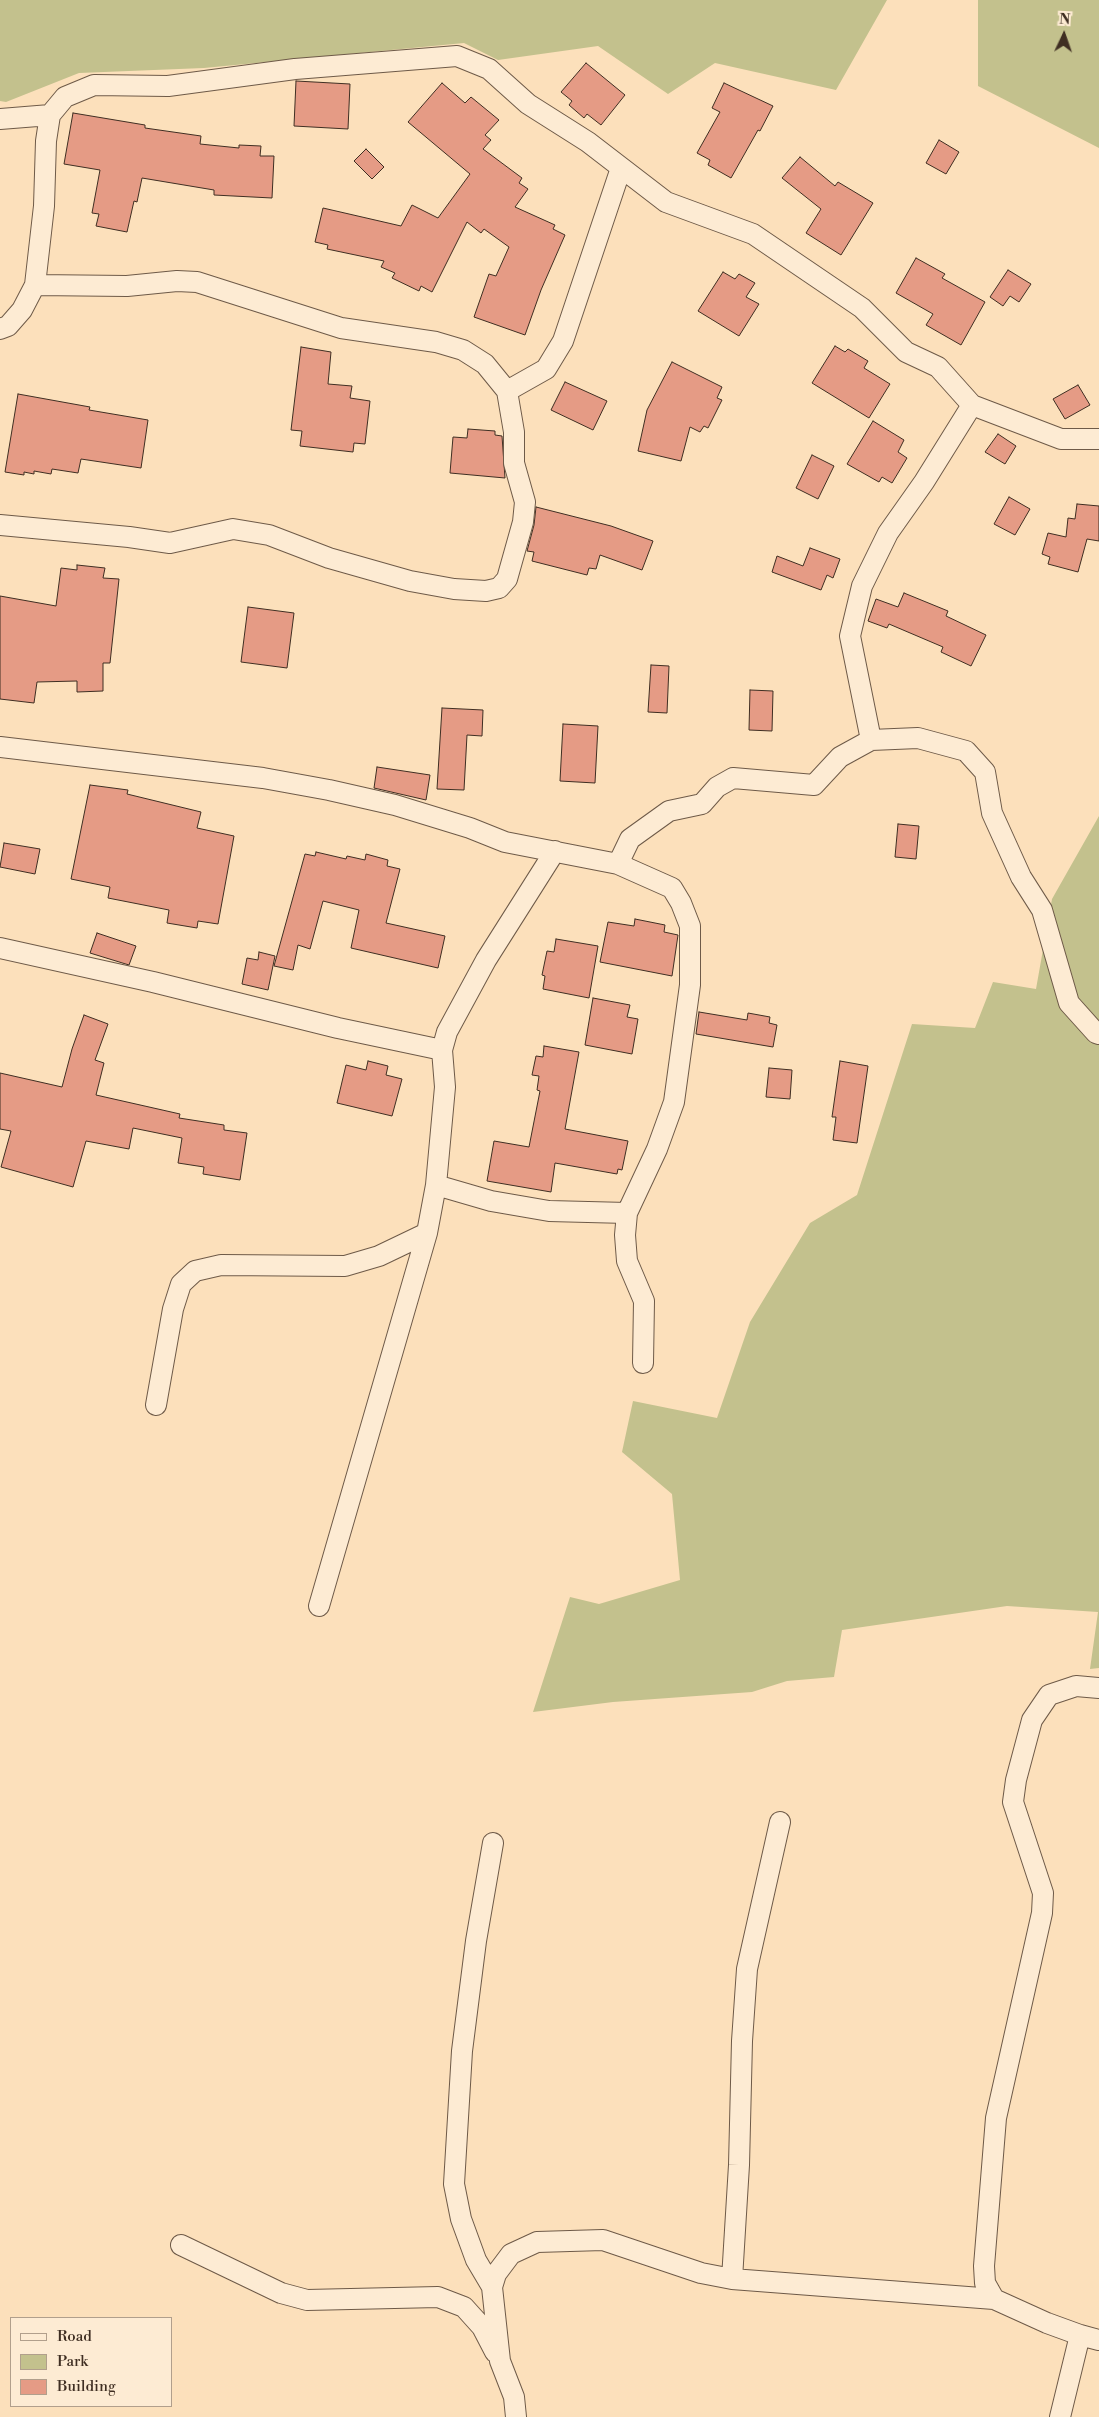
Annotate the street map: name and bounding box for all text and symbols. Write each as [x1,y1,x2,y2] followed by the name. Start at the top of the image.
[1039,10,1089,60] north arrow
[1059,11,1071,29] text: N
[10,2317,172,2407] legend
[57,2327,92,2346] text: Road
[57,2352,88,2371] text: Park
[57,2377,116,2396] text: Building

